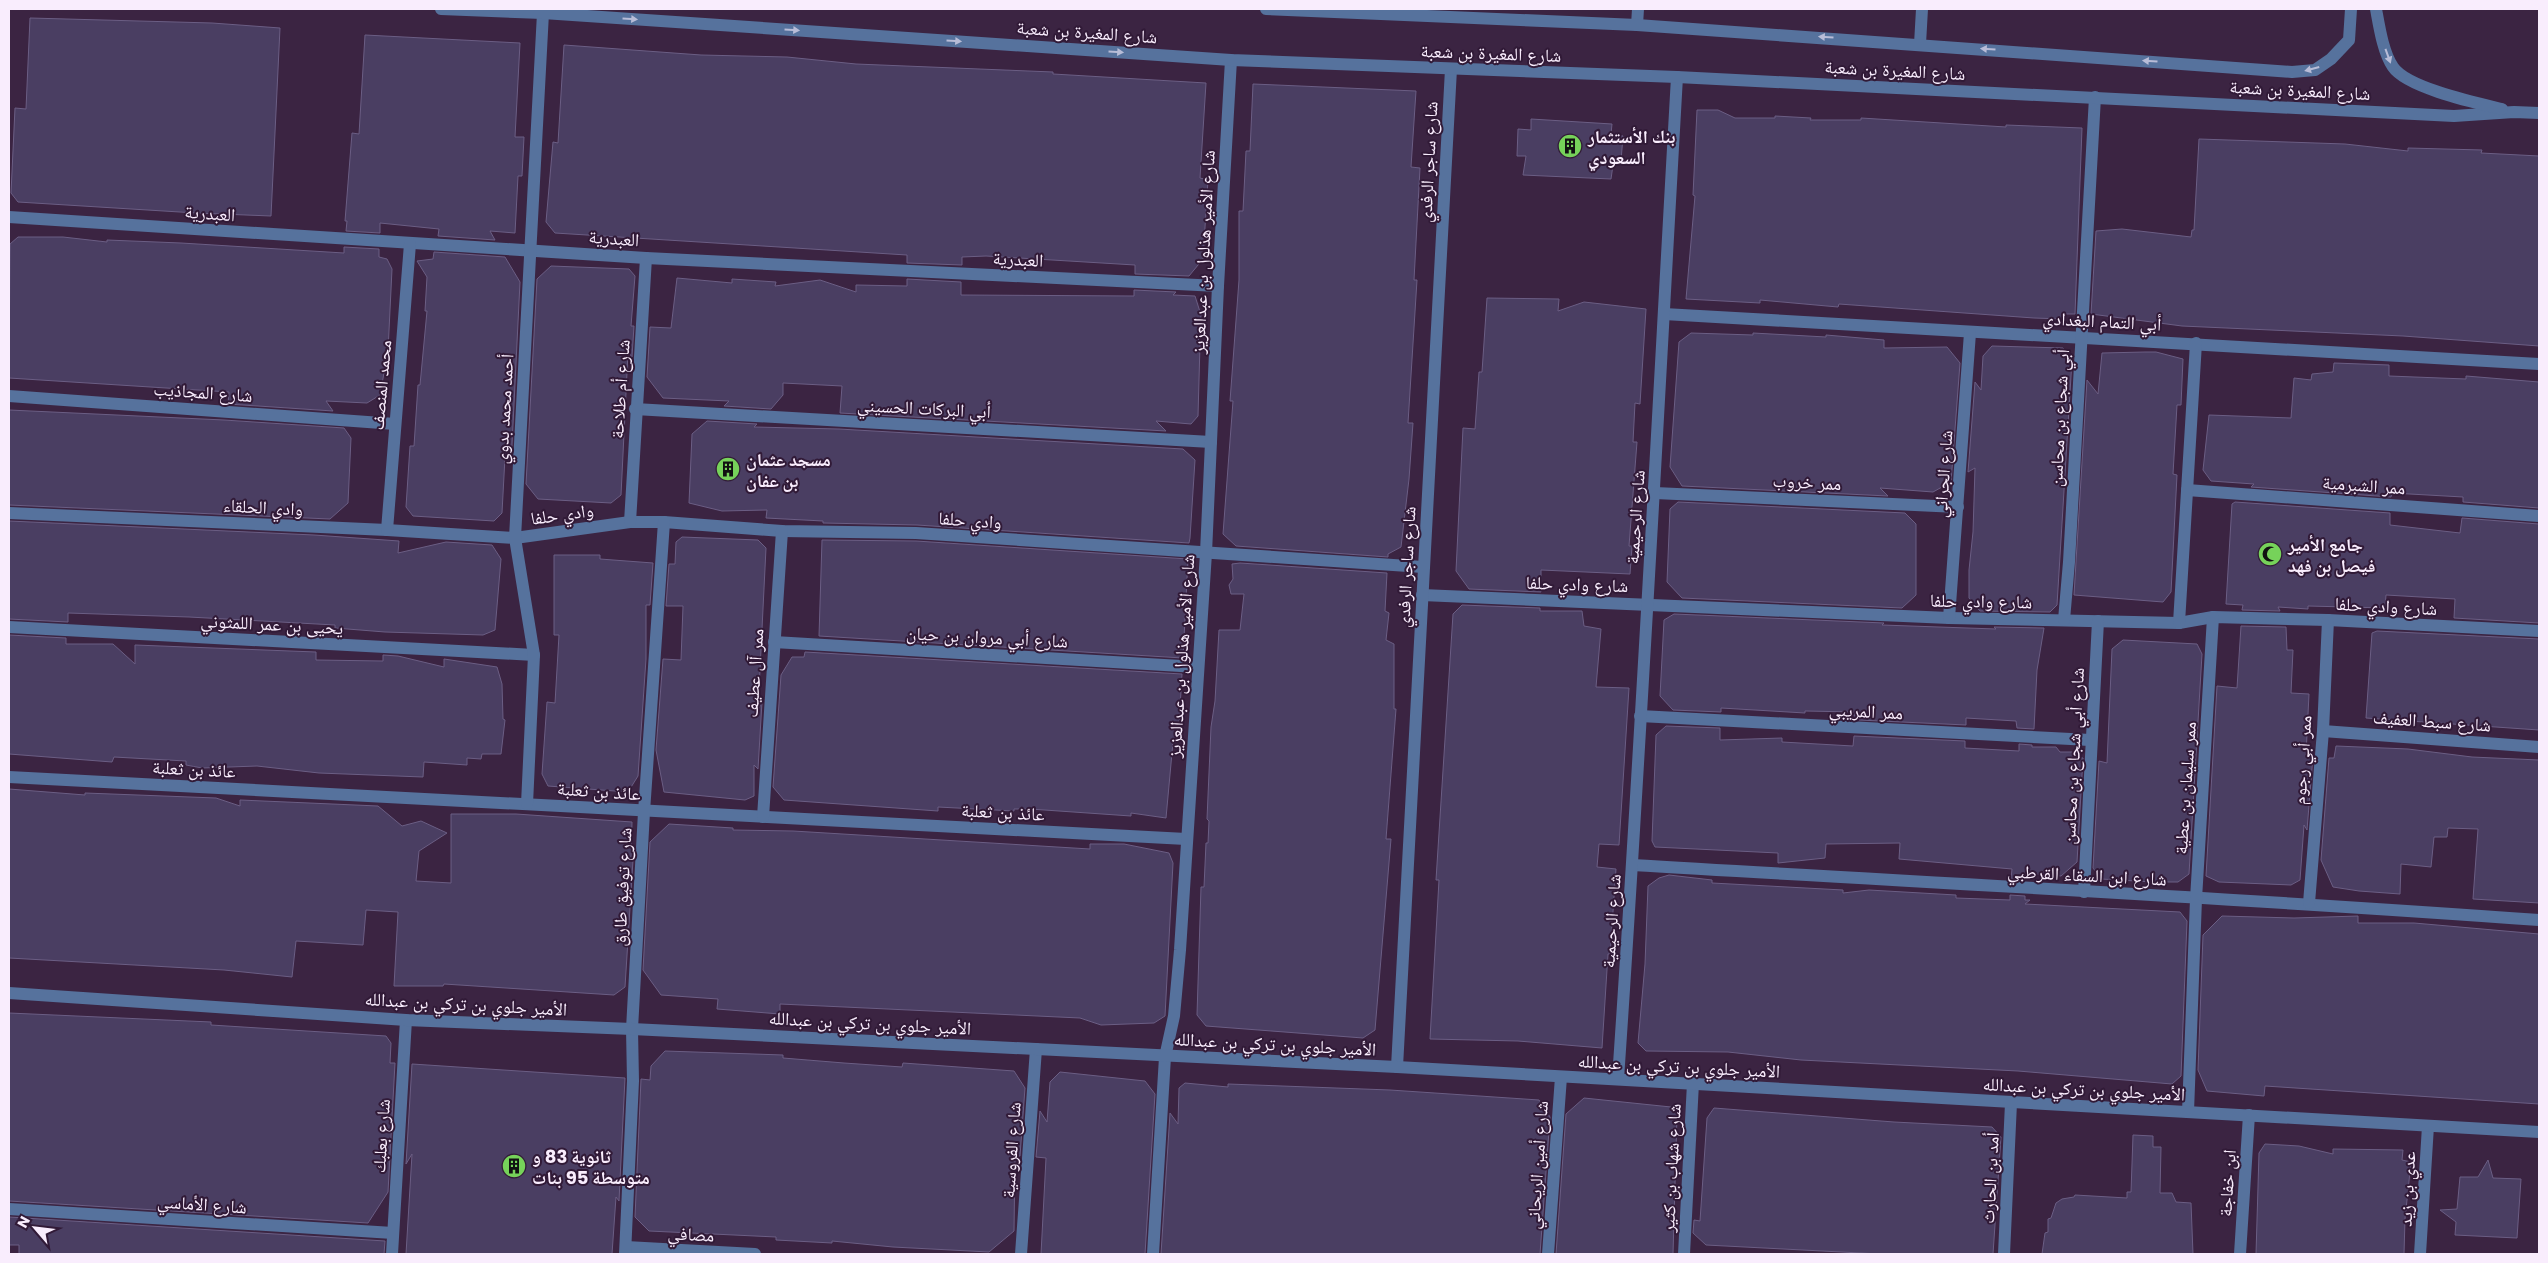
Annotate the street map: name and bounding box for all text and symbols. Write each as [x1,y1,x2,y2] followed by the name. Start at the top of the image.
[1016,15,1158,49] street label: شارع المغيرة بن شعبة
[622,16,638,24] one-way arrow
[784,27,800,35] one-way arrow
[1818,33,1834,41] one-way arrow
[946,37,962,45] one-way arrow
[1420,38,1562,68] street label: شارع المغيرة بن شعبة
[1980,45,1996,53] one-way arrow
[1109,48,1125,56] one-way arrow
[2385,48,2392,63] one-way arrow
[1824,54,1966,86] street label: شارع المغيرة بن شعبة
[2142,57,2158,65] one-way arrow
[2304,65,2319,73] one-way arrow
[2229,74,2371,106] street label: شارع المغيرة بن شعبة
[1412,101,1446,223] street label: شارع ساجر الرفدي
[1587,124,1675,172] place label: بنك الأستثمار السعودي
[1557,133,1583,159] building icon: بنك الأستثمار السعودي
[1185,149,1221,356] street label: شارع الأمير هذلول بن عبدالعزيز
[184,199,236,227] street label: العبدرية
[588,224,640,252] street label: العبدرية
[992,245,1044,273] street label: العبدرية
[2042,305,2162,339] street label: أبي التمام البغدادي
[365,339,397,431] street label: محمد المنصف
[604,339,636,439] street label: شارع أم طلاحة
[2043,348,2078,488] street label: أبي شجاع بن محاسن
[489,353,522,465] street label: أحمد محمد بدوي
[153,376,253,408] street label: شارع المجاذيب
[856,392,992,427] street label: أبي البركات الحسيني
[1927,429,1961,519] street label: شارع الجراني
[746,447,831,493] place label: مسجد عثمان بن عفان
[715,456,741,482] building icon: مسجد عثمان بن عفان
[1772,468,1842,496] street label: ممر خروب
[1619,469,1651,565] street label: شارع الرحيمية
[2322,470,2406,500] street label: ممر الشبرمية
[222,492,304,524] street label: وادي الحلقاء
[529,497,596,533] street label: وادي حلفا
[937,505,1003,537] street label: وادي حلفا
[1390,506,1424,628] street label: شارع ساجر الرفدي
[2287,532,2375,578] place label: جامع الأمير فيصل بن فهد
[2257,541,2283,567] mosque icon: جامع الأمير فيصل بن فهد
[1161,553,1201,760] street label: شارع الأمير هذلول بن عبدالعزيز
[1525,570,1629,601] street label: شارع وادي حلفا
[1929,588,2032,617] street label: شارع وادي حلفا
[2334,591,2438,624] street label: شارع وادي حلفا
[200,608,344,643] street label: يحيى بن عمر اللمثوني
[905,620,1069,656] street label: شارع أبي مروان بن حيان
[738,628,770,718] street label: ممر آل عطيف
[2056,667,2093,845] street label: شارع أبي شجاع بن محاسن
[1828,697,1904,728] street label: ممر المريبي
[2372,704,2492,738] street label: شارع سبط العفيف
[2286,714,2320,806] street label: ممر أبي رجوم
[2168,721,2202,855] street label: ممر سليمان بن عطية
[152,754,236,784] street label: عائذ بن ثعلبة
[556,776,642,806] street label: عائذ بن ثعلبة
[961,797,1045,827] street label: عائذ بن ثعلبة
[606,827,638,947] street label: شارع توفيق طارق
[2006,858,2167,894] street label: شارع ابن السقاء القرطبي
[1595,873,1627,969] street label: شارع الرحيمية
[364,986,568,1024] street label: الأمير جلوي بن تركي بن عبدالله
[768,1005,972,1043] street label: الأمير جلوي بن تركي بن عبدالله
[1173,1026,1377,1064] street label: الأمير جلوي بن تركي بن عبدالله
[1577,1048,1781,1086] street label: الأمير جلوي بن تركي بن عبدالله
[1982,1071,2186,1109] street label: الأمير جلوي بن تركي بن عبدالله
[366,1098,396,1174] street label: شارع بعلبك
[1520,1100,1557,1230] street label: شارع أمين الريحاني
[995,1101,1027,1199] street label: شارع الفروسية
[1655,1103,1687,1234] street label: شارع شهاب بن كثير
[1975,1132,2005,1224] street label: أمد بن الحارث
[532,1144,650,1190] place label: ثانوية 83 و متوسطة 95 بنات
[2212,1149,2242,1217] street label: ابن خفاجة
[2393,1151,2424,1227] street label: عدي بن زيد
[501,1153,527,1179] building icon: ثانوية 83 و متوسطة 95 بنات
[156,1188,248,1222] street label: شارع الأماسي
[10,1203,60,1253] north arrow
[12,1213,35,1231] text: N
[667,1220,715,1250] street label: مصافي

